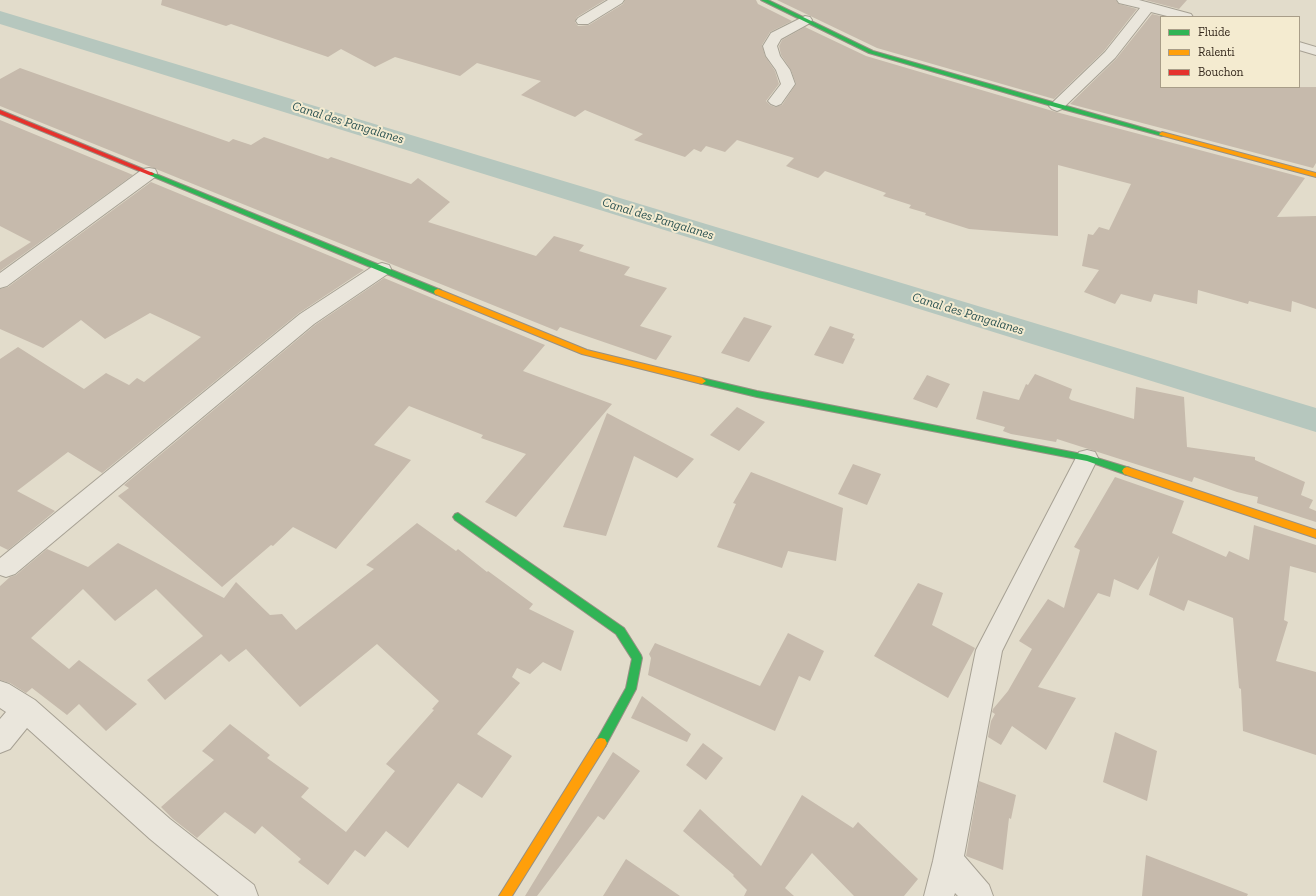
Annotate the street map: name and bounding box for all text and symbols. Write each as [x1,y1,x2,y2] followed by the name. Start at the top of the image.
[1160,16,1300,88] legend
[1198,25,1230,39] text: Fluide
[1198,45,1235,59] text: Ralenti
[1198,65,1243,79] text: Bouchon
[290,99,406,147] water label: Canal des Pangalanes
[600,195,716,243] water label: Canal des Pangalanes
[910,290,1026,338] water label: Canal des Pangalanes

